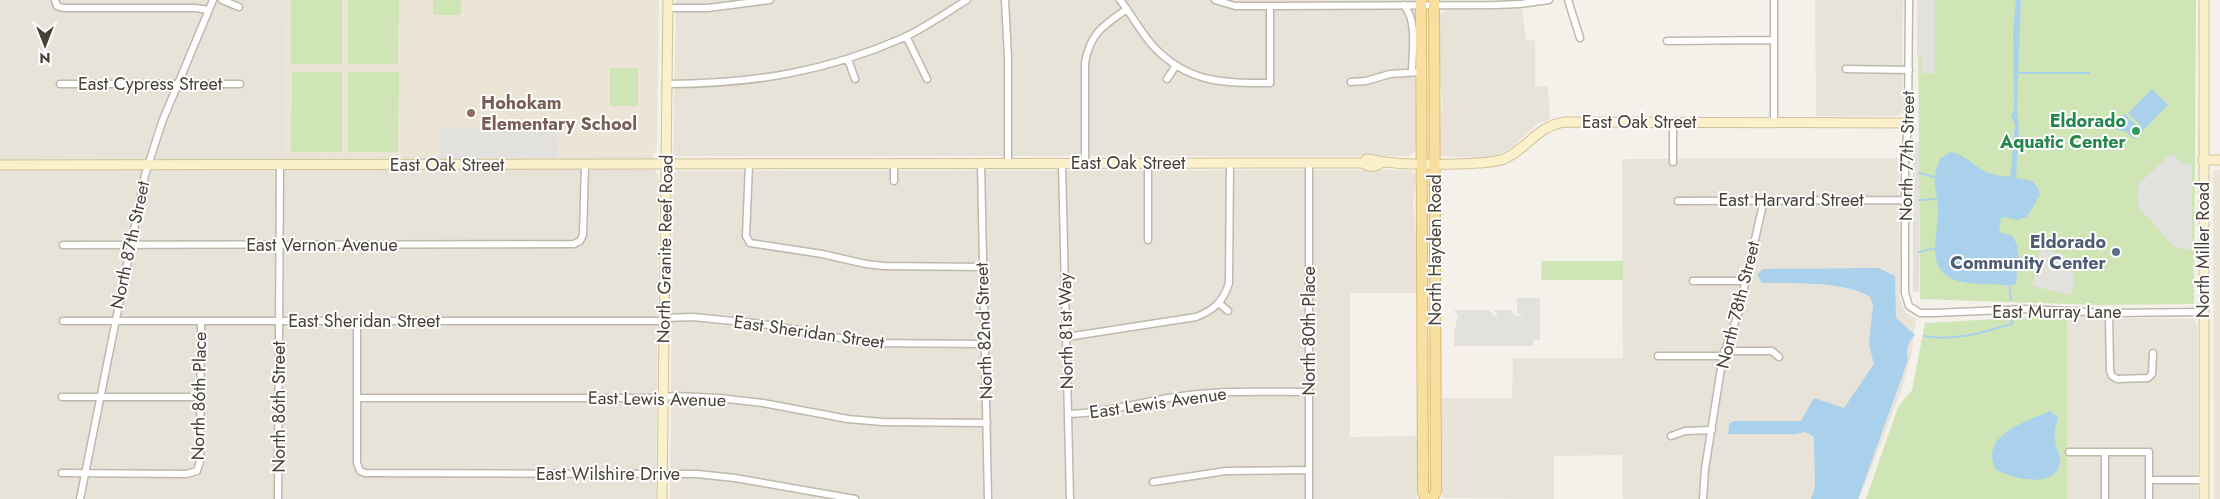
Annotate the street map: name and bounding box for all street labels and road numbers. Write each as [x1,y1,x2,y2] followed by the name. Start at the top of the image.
[78,71,223,97] street label: East Cypress Street
[1893,90,1921,221] street label: North 77th Street
[1582,109,1697,135] street label: East Oak Street
[1071,150,1186,176] street label: East Oak Street
[390,152,505,178] street label: East Oak Street
[650,154,680,344] street label: North Granite Reef Road
[1422,174,1448,326] street label: North Hayden Road
[104,178,156,311] street label: North 87th Street
[2190,182,2216,318] street label: North Miller Road
[1718,187,1864,213] street label: East Harvard Street
[246,232,398,258] street label: East Vernon Avenue
[1710,238,1767,371] street label: North 78th Street
[969,261,999,400] street label: North 82nd Street
[1296,266,1322,396] street label: North 80th Place
[1052,272,1080,389] street label: North 81st Way
[1992,299,2122,325] street label: East Murray Lane
[288,308,441,334] street label: East Sheridan Street
[732,309,887,356] street label: East Sheridan Street
[185,331,213,461] street label: North 86th Place
[266,341,292,473] street label: North 86th Street
[1088,381,1228,425] street label: East Lewis Avenue
[588,385,726,413] street label: East Lewis Avenue
[536,461,680,487] street label: East Wilshire Drive

